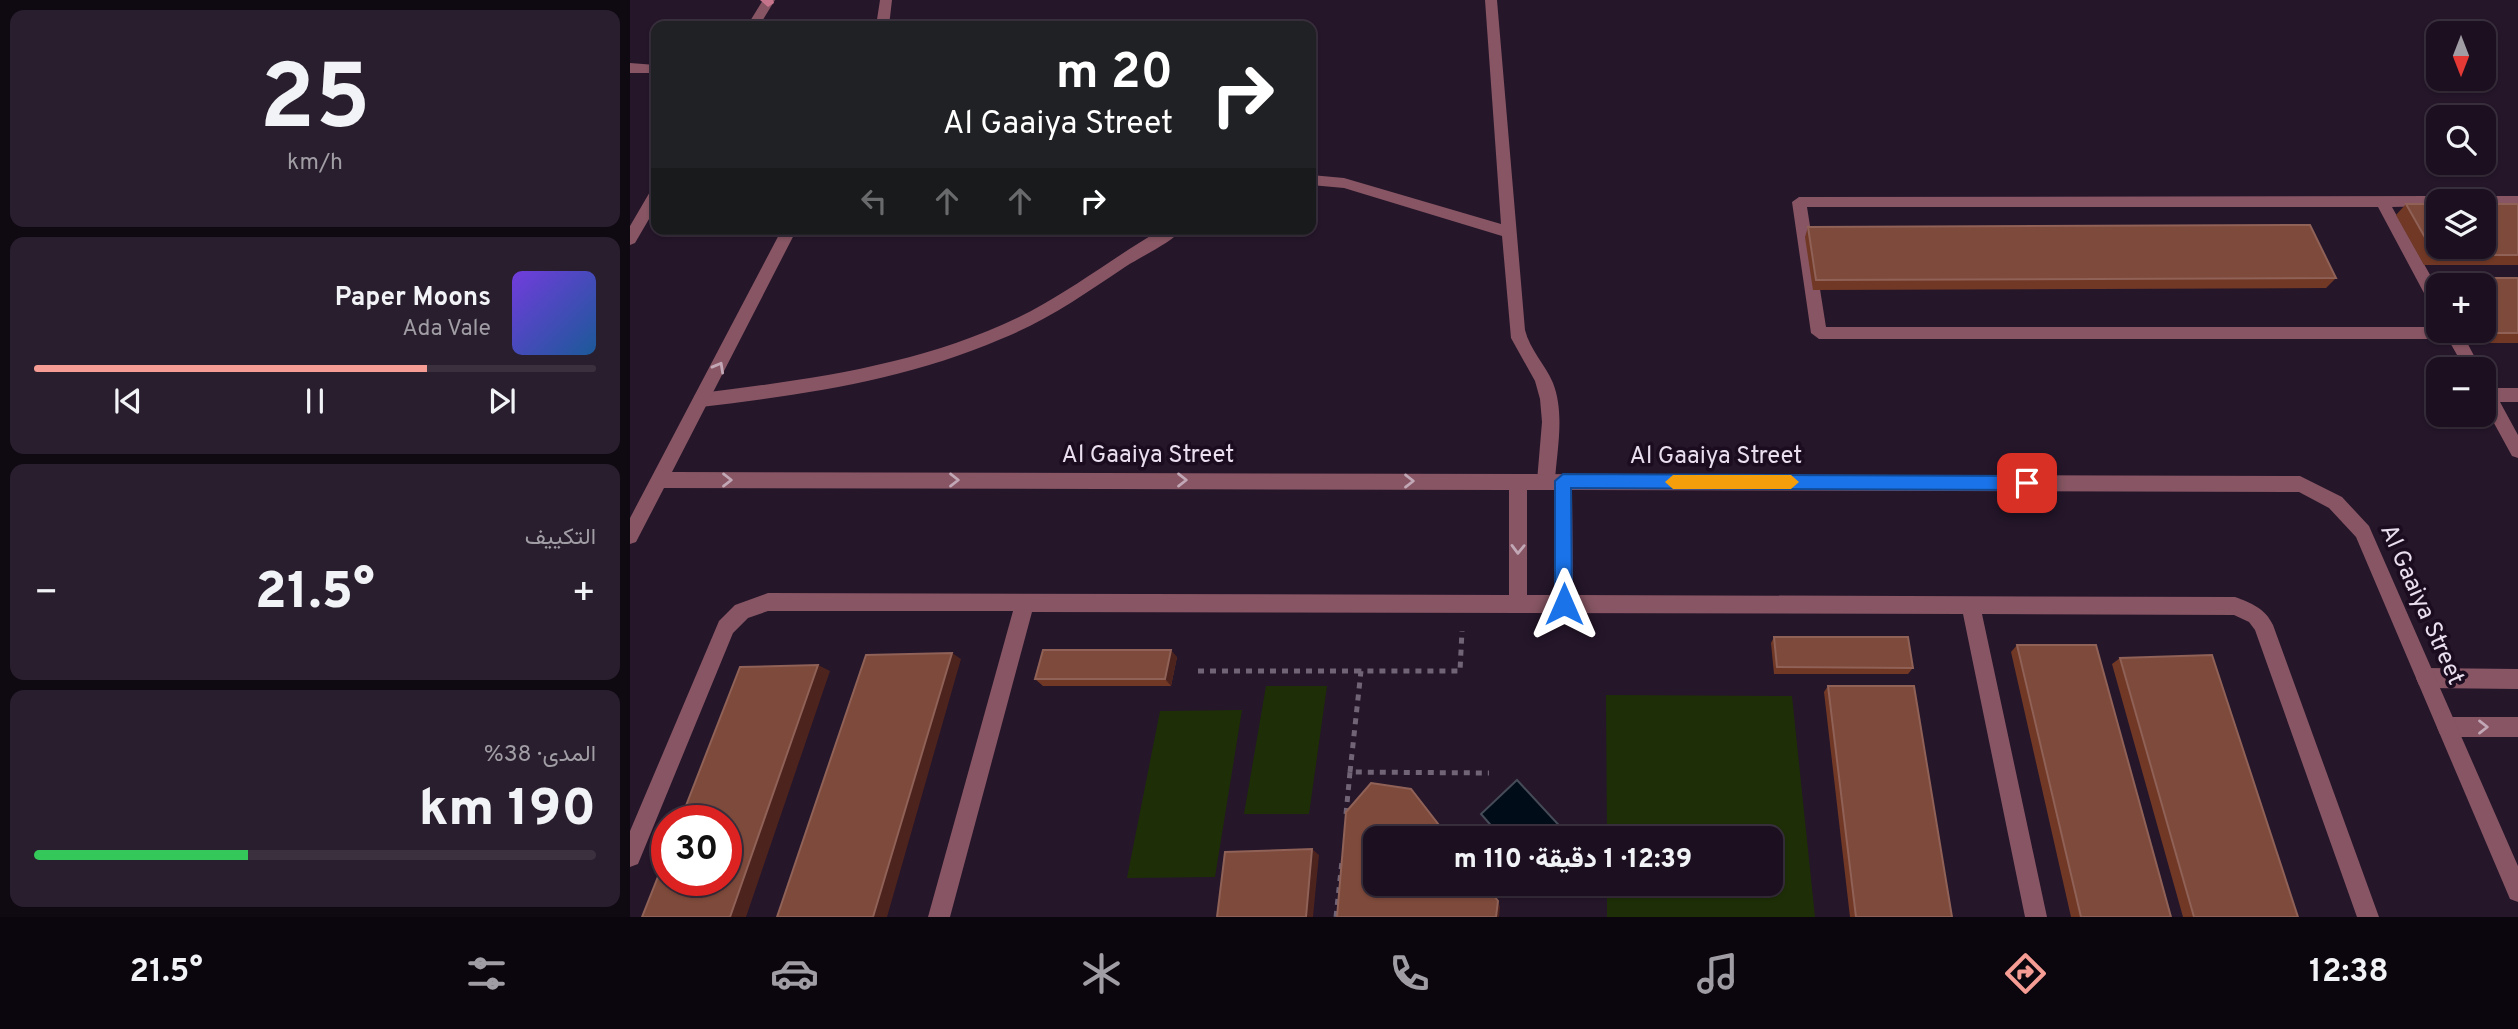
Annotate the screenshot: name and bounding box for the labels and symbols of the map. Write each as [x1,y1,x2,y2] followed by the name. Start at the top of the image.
[2426,21,2496,91] north arrow
[711,362,724,375] one-way arrow
[1062,441,1234,471] street label: Al Gaaiya Street
[1630,442,1802,472] street label: Al Gaaiya Street
[1997,453,2057,513] pin
[722,472,733,488] one-way arrow
[950,472,960,488] one-way arrow
[1177,472,1188,488] one-way arrow
[1405,473,1415,489] one-way arrow
[2372,520,2470,690] street label: Al Gaaiya Street
[1511,543,1526,554] one-way arrow
[1527,567,1601,641] position arrow
[2478,719,2488,735] one-way arrow
[651,805,742,896] speed limit sign: 30

